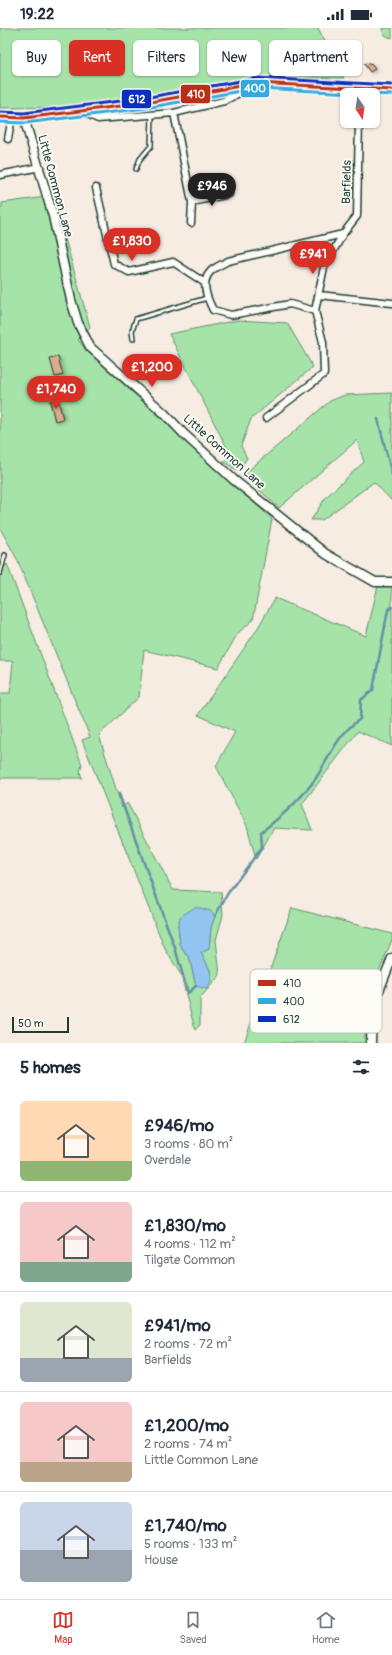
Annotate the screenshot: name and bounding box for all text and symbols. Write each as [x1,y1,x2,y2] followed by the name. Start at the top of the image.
[20,5,54,24] text: 19:22
[12,40,61,76] chip: Buy
[69,40,125,76] chip: Rent
[133,40,199,76] chip: Filters
[207,40,261,76] chip: New
[269,40,362,76] chip: Apartment
[240,79,270,98] line badge: 400
[243,82,266,95] text: 400
[180,84,211,104] line badge: 410
[186,88,206,101] text: 410
[340,88,380,128] north arrow
[340,88,380,128] map controls
[121,89,152,109] line badge: 612
[129,93,145,106] text: 612
[34,133,76,239] street label: Little Common Lane
[339,159,355,204] street label: Barfields
[188,173,236,207] pin: £946
[197,178,227,194] text: £946
[99,228,165,262] pin: £1,830
[112,233,152,249] text: £1,830
[289,241,337,275] pin: £941
[299,246,327,262] text: £941
[119,354,185,388] pin: £1,200
[131,359,173,375] text: £1,200
[23,376,89,410] pin: £1,740
[36,381,76,397] text: £1,740
[180,411,268,493] street label: Little Common Lane
[250,969,382,1033] legend
[283,977,301,990] text: 410
[283,995,304,1008] text: 400
[283,1013,300,1026] text: 612
[12,1015,69,1034] scale bar
[18,1017,44,1030] text: 50 m
[350,1056,372,1078] icon: filters
[20,1057,81,1078] text: 5 homes
[144,1115,214,1136] text: £946/mo
[52,1117,100,1165] icon: home
[144,1136,233,1152] text: 3 rooms · 80 m²
[144,1152,191,1168] text: Overdale
[144,1215,226,1236] text: £1,830/mo
[52,1218,100,1266] icon: home
[144,1236,236,1252] text: 4 rooms · 112 m²
[144,1252,235,1268] text: Tilgate Common
[144,1315,211,1336] text: £941/mo
[52,1318,100,1366] icon: home
[144,1336,232,1352] text: 2 rooms · 72 m²
[144,1352,191,1368] text: Barfields
[144,1415,229,1436] text: £1,200/mo
[52,1418,100,1466] icon: home
[144,1436,232,1452] text: 2 rooms · 74 m²
[144,1452,258,1468] text: Little Common Lane
[144,1515,227,1536] text: £1,740/mo
[52,1518,100,1566] icon: home
[144,1536,237,1552] text: 5 rooms · 133 m²
[144,1552,178,1568] text: House
[52,1609,74,1646] tab: Map
[179,1609,207,1646] tab: Saved
[312,1609,339,1646] tab: Home

